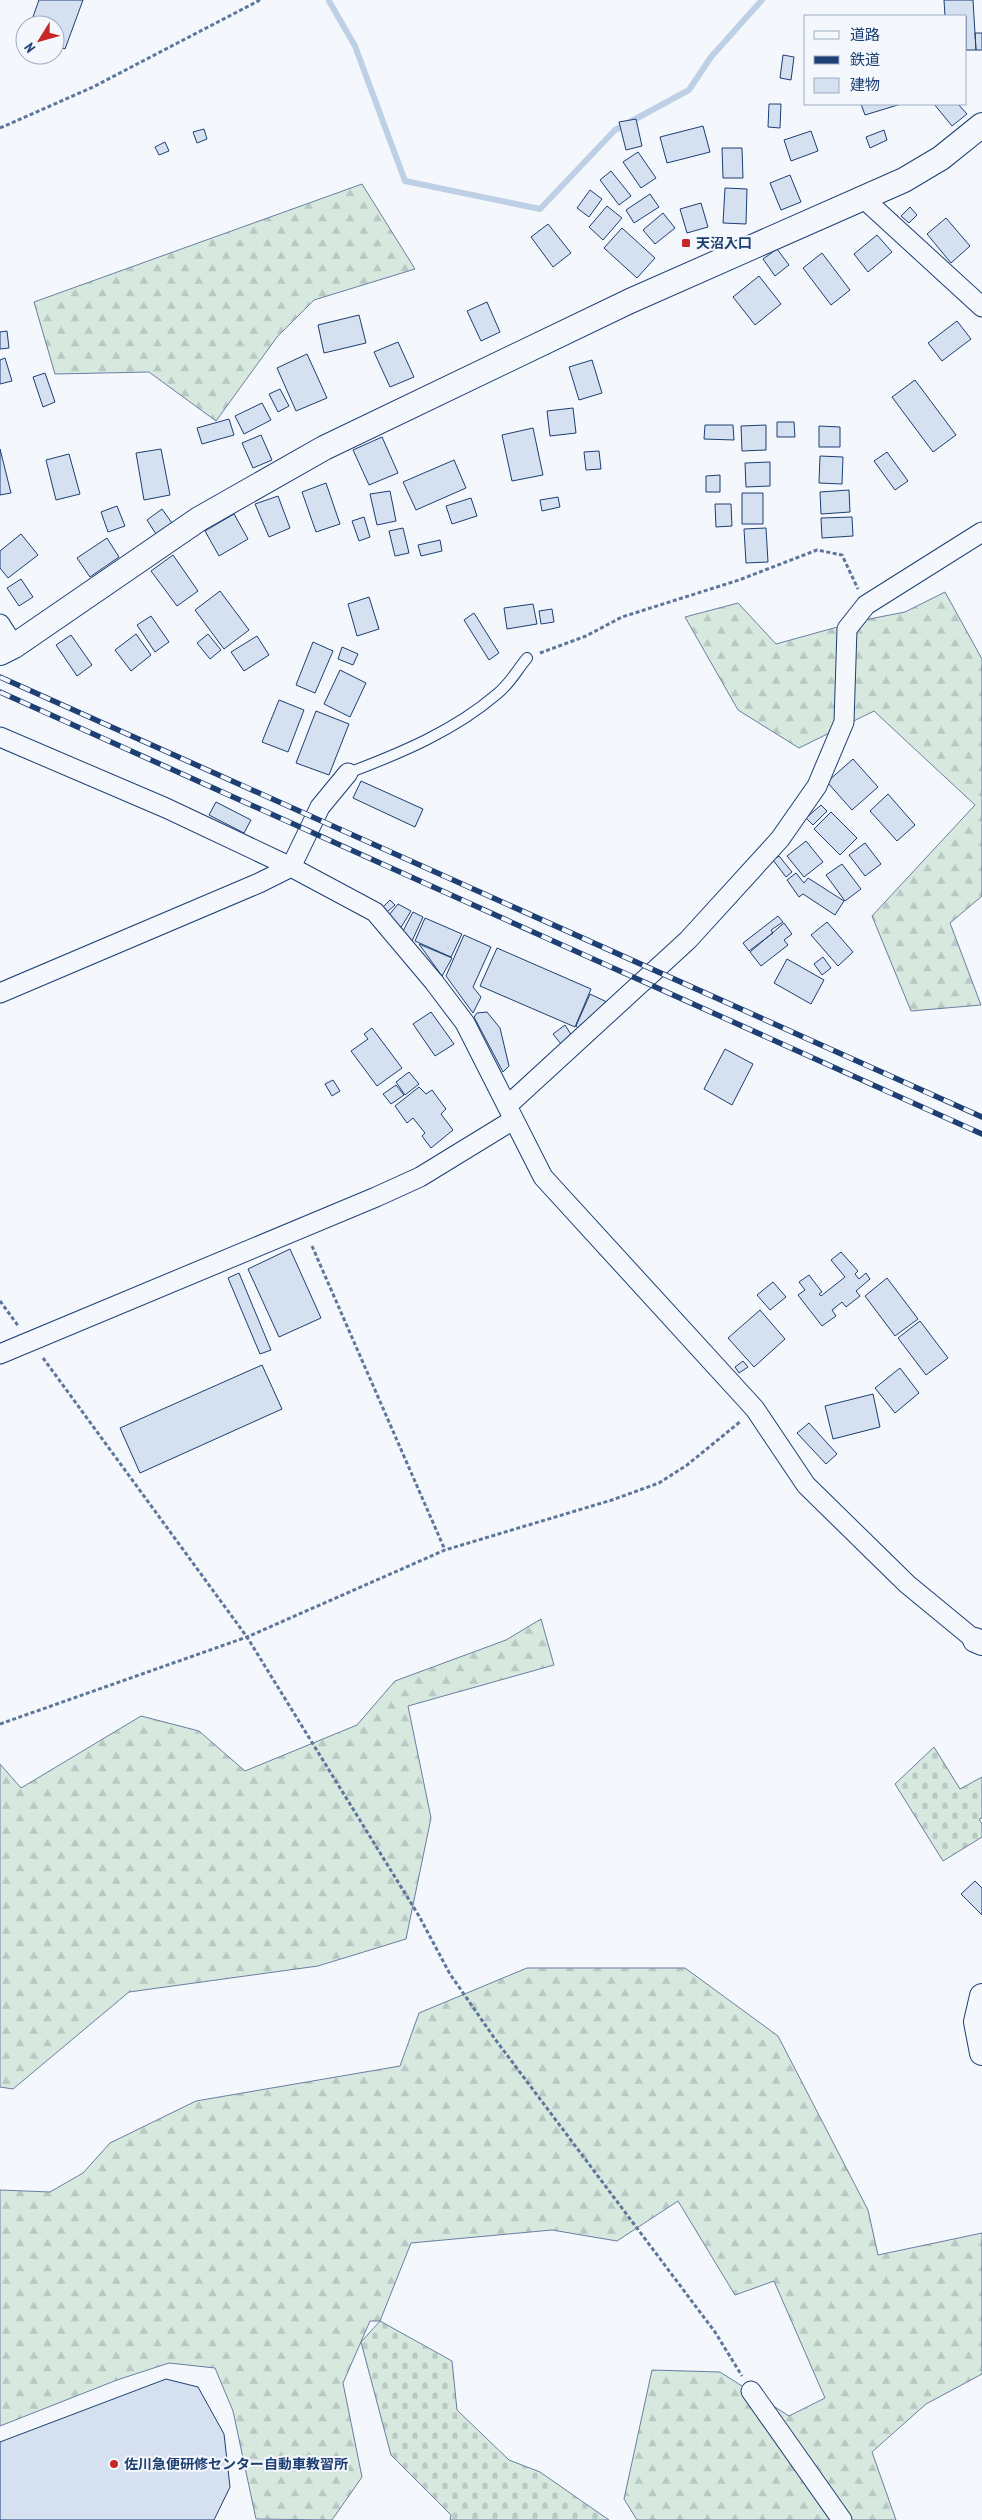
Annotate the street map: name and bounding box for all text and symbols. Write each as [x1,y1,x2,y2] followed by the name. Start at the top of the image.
[15,15,65,65] north arrow
[804,15,967,105] legend
[850,25,880,44] text: 道路
[20,39,39,56] text: N
[850,50,880,69] text: 鉄道
[850,75,880,94] text: 建物
[696,234,752,252] place label: 天沼入口
[680,237,692,249] marker: 天沼入口
[124,2455,348,2473] place label: 佐川急便研修センター自動車教習所
[108,2458,120,2470] marker: 佐川急便研修センター自動車教習所

